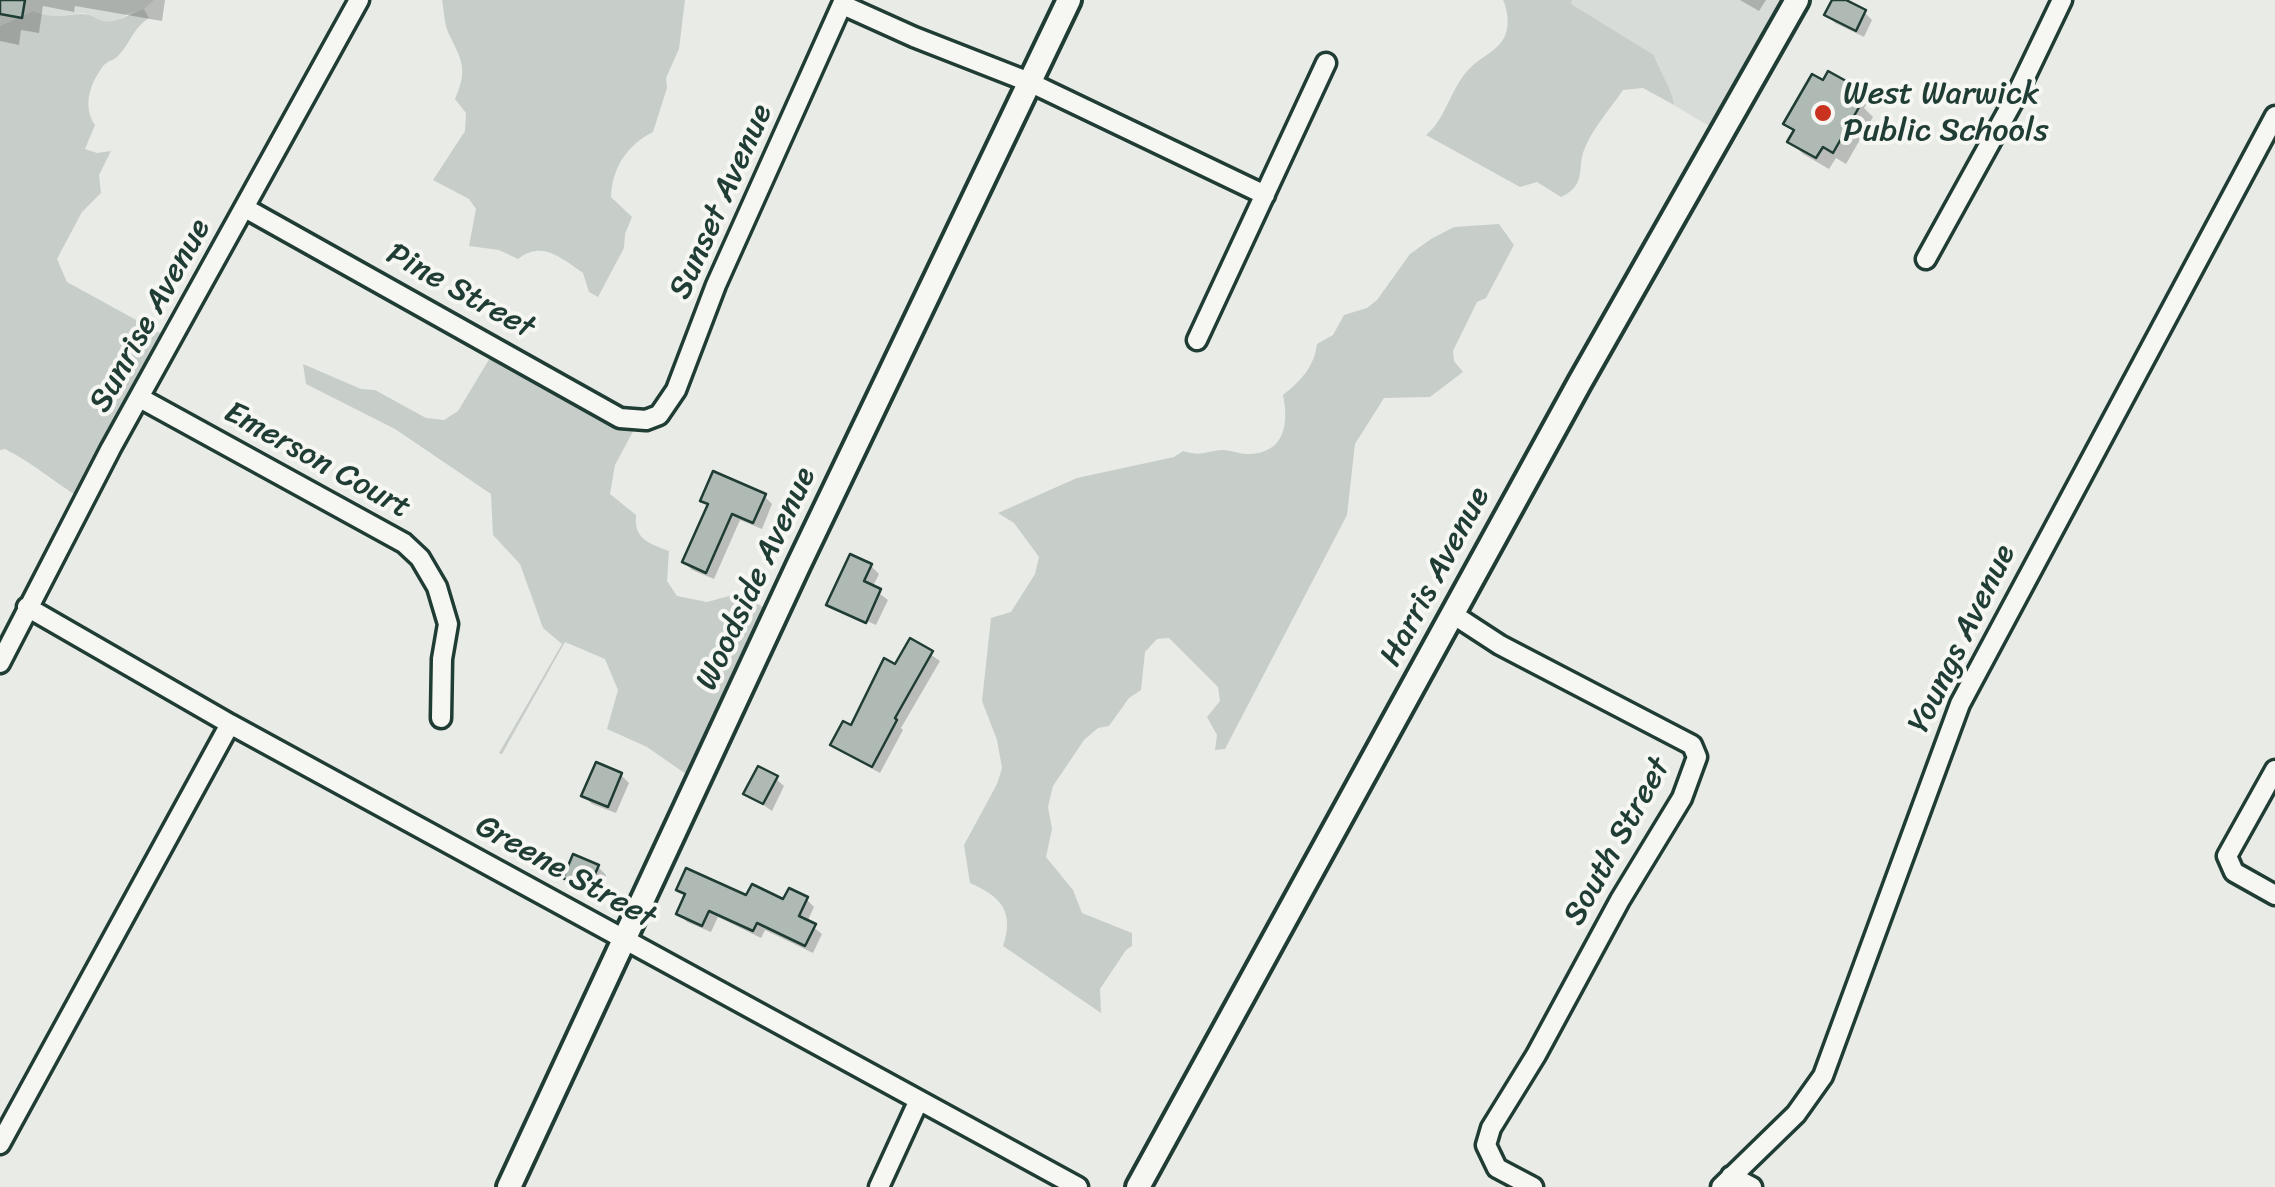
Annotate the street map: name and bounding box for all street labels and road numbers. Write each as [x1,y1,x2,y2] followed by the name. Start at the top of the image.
[662,99,782,305] street label: Sunset Avenue
[82,212,220,420] street label: Sunrise Avenue
[379,236,541,348] street label: Pine Street
[217,394,417,528] street label: Emerson Court
[689,462,825,696] street label: Woodside Avenue
[1373,481,1499,673] street label: Harris Avenue
[1901,539,2025,739] street label: Youngs Avenue
[1556,752,1680,932] street label: South Street
[468,808,662,938] street label: Greene Street

